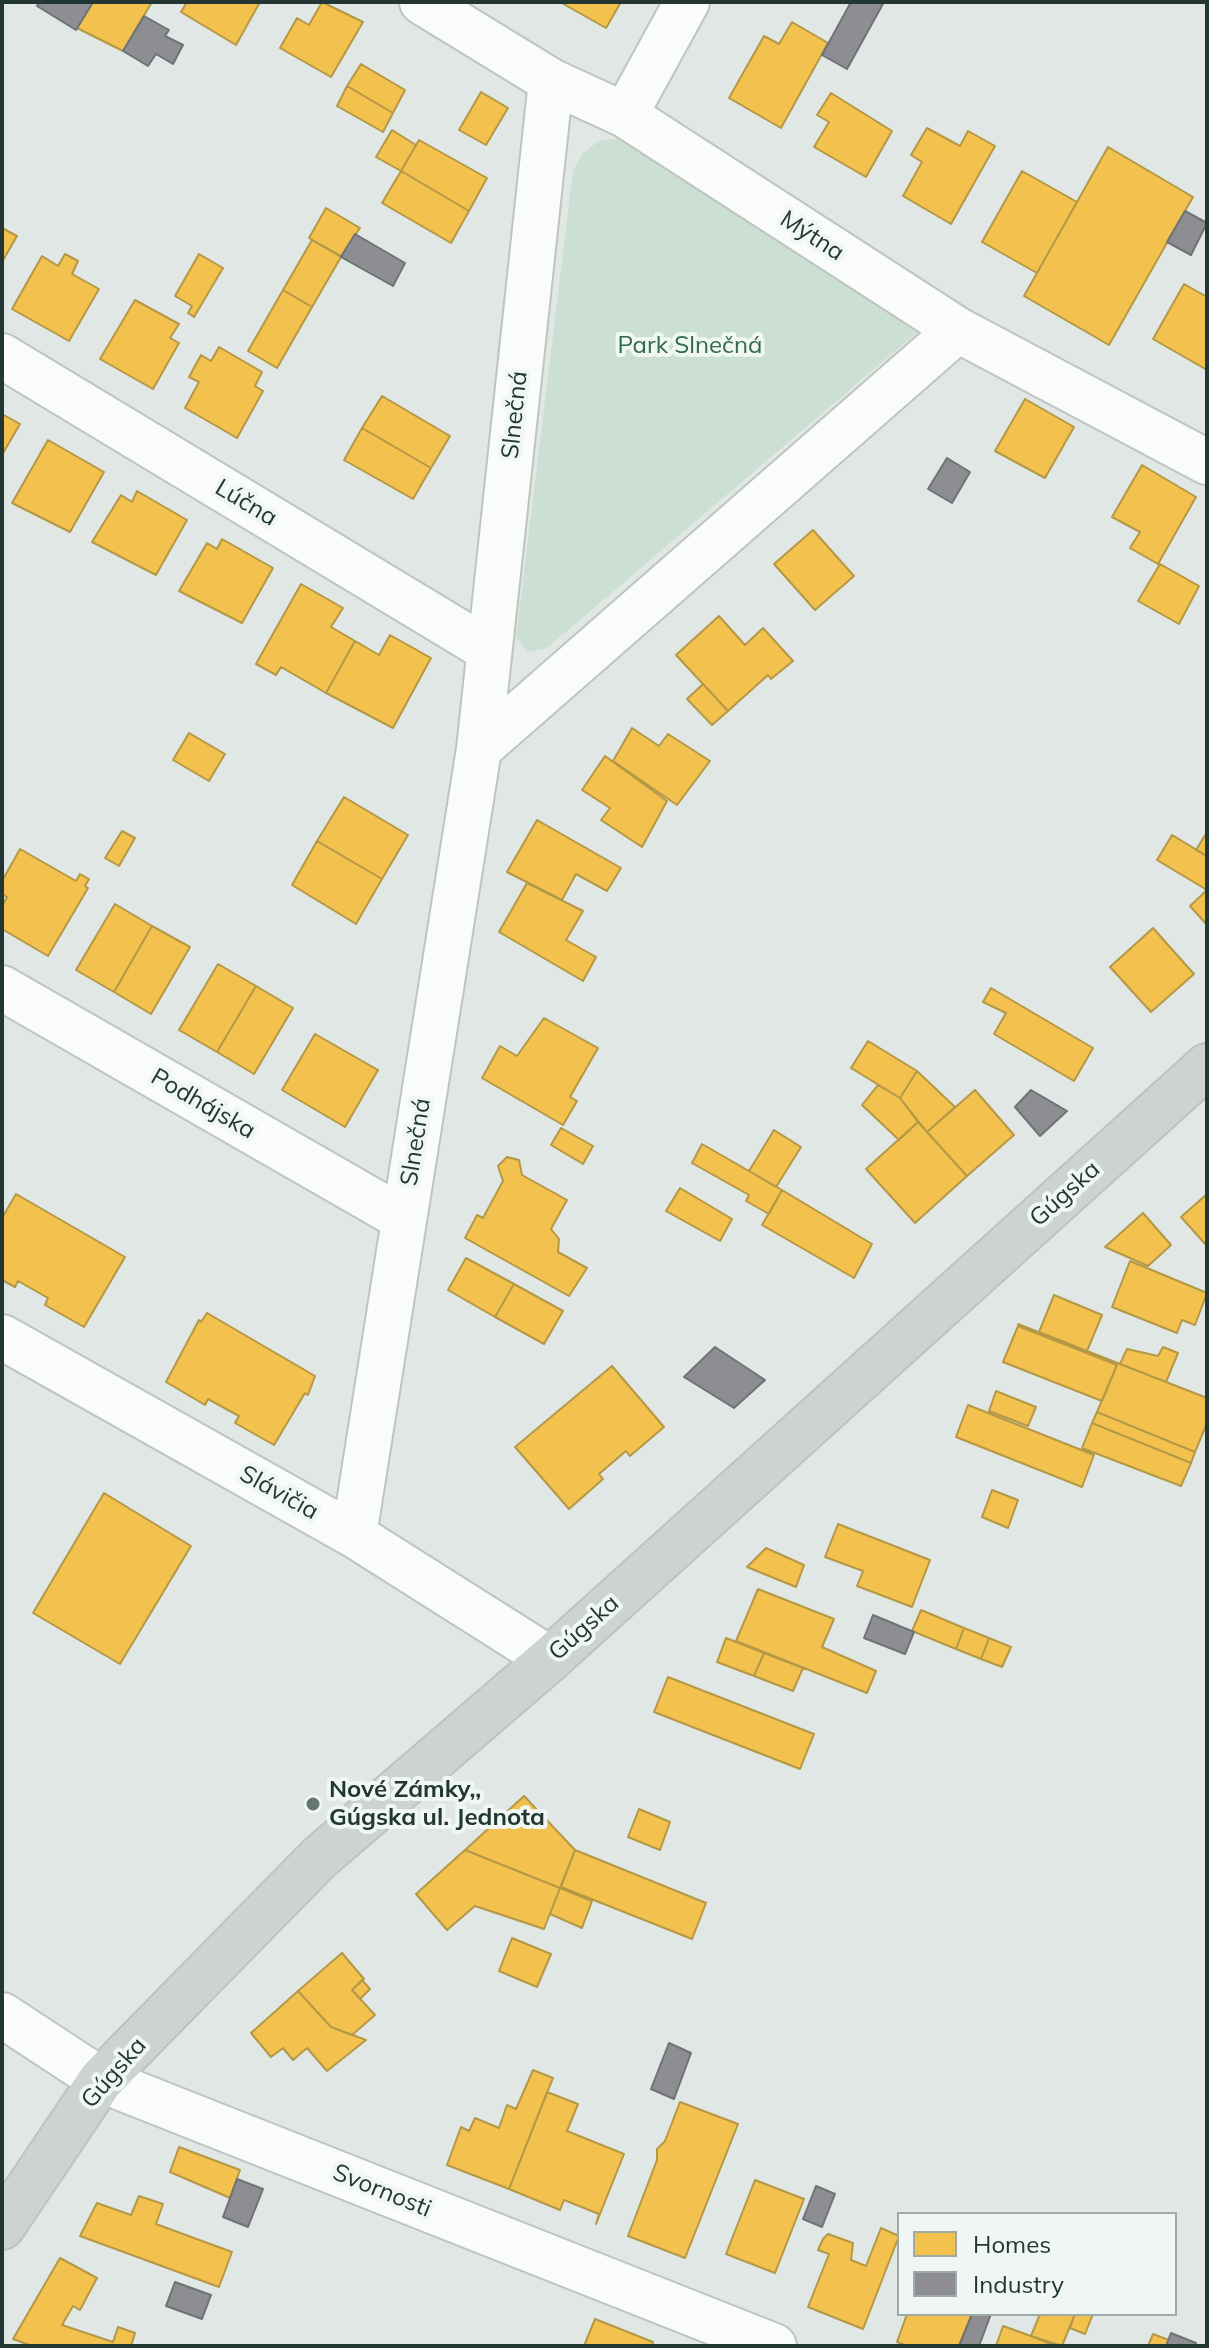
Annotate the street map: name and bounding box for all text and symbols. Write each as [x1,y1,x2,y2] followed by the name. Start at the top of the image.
[775,205,849,267] street label: Mýtna
[618,332,762,360] park label: Park Slnečná
[496,370,534,460] street label: Slnečná
[210,473,282,533] street label: Lúčna
[146,1063,260,1145] street label: Podhájska
[395,1096,437,1188] street label: Slnečná
[1024,1155,1106,1233] street label: Gúgska
[235,1460,323,1526] street label: Slávičia
[543,1589,625,1667] street label: Gúgska
[329,1776,545,1832] place label: Nové Zámky,, Gúgska ul. Jednota
[304,1795,322,1813] marker: Nové Zámky,, Gúgska ul. Jednota
[75,2032,153,2114] street label: Gúgska
[329,2158,435,2224] street label: Svornosti
[897,2212,1177,2316] legend
[973,2229,1051,2259] text: Homes
[973,2269,1064,2299] text: Industry

